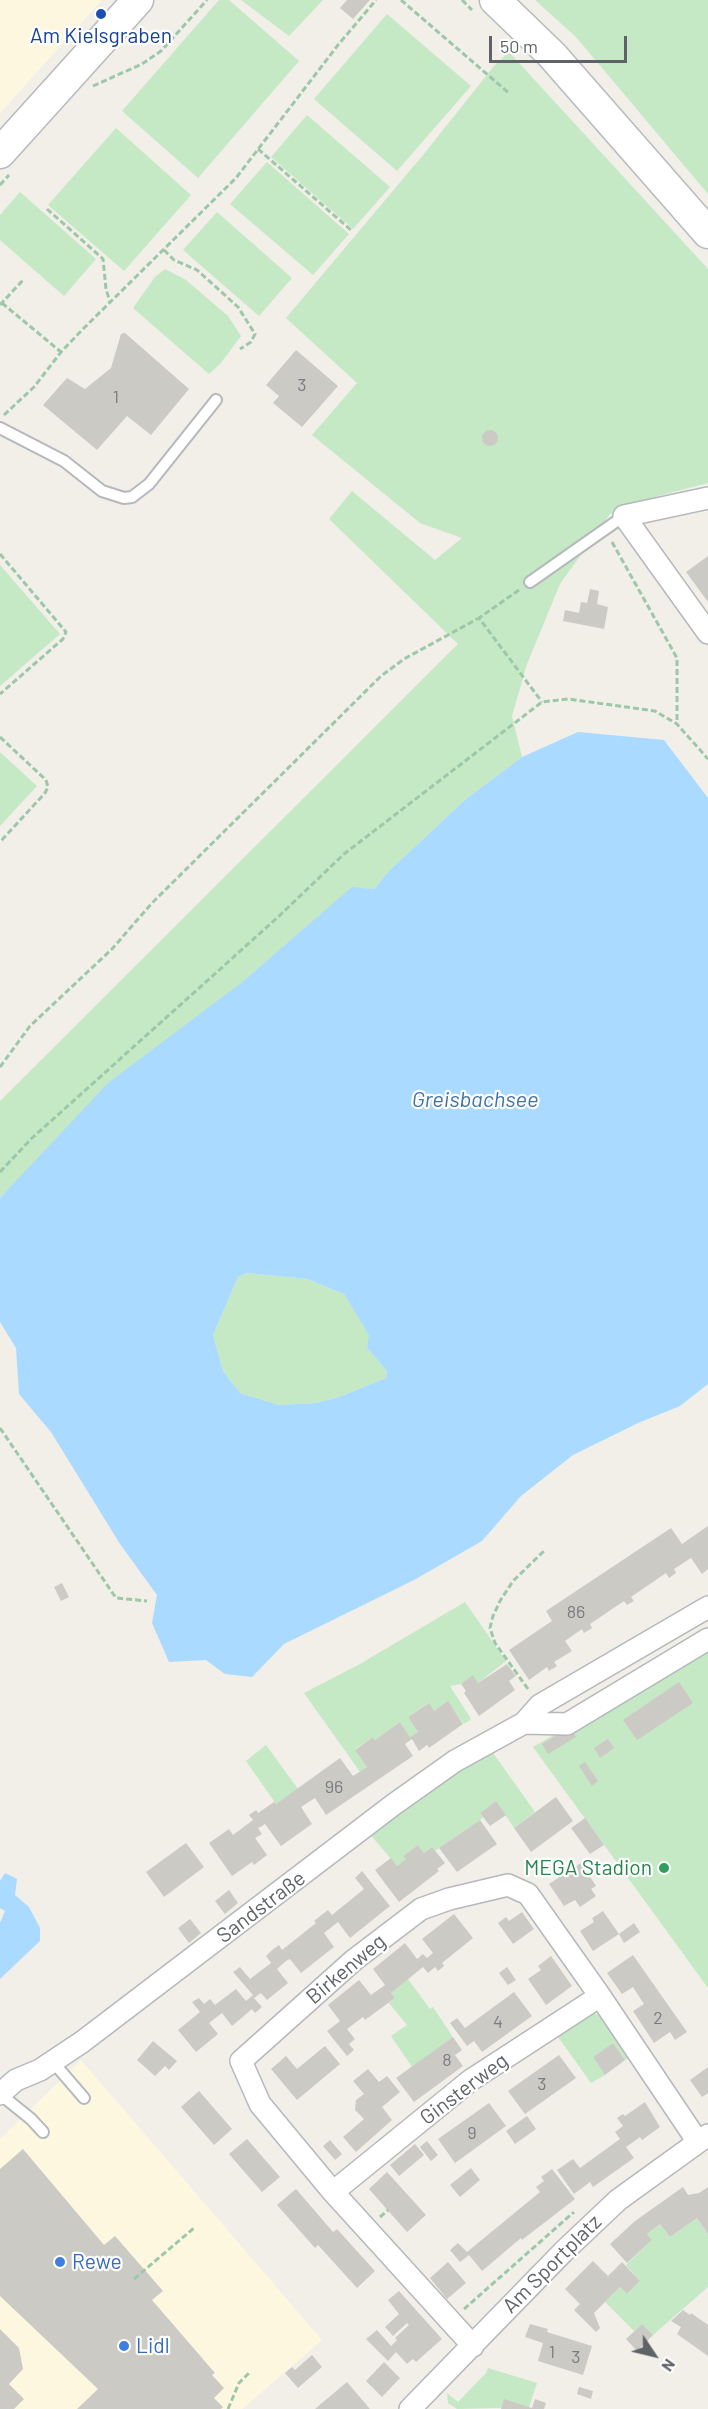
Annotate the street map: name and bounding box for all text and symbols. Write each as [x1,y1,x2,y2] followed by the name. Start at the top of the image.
[94,7,108,21] marker: Am Kielsgraben
[30,23,172,49] place label: Am Kielsgraben
[492,24,630,62] scale bar
[500,35,538,57] text: 50 m
[297,374,307,396] house number: 3
[113,386,119,408] house number: 1
[412,1087,538,1113] water label: Greisbachsee
[567,1601,585,1623] house number: 86
[325,1776,343,1798] house number: 96
[524,1855,652,1881] place label: MEGA Stadion
[657,1861,671,1875] marker: MEGA Stadion
[212,1865,310,1949] street label: Sandstraße
[301,1929,391,2009] street label: Birkenweg
[653,2007,663,2029] house number: 2
[493,2011,503,2033] house number: 4
[415,2048,513,2130] street label: Ginsterweg
[442,2049,452,2071] house number: 8
[537,2073,547,2095] house number: 3
[467,2122,477,2144] house number: 9
[497,2209,607,2319] street label: Am Sportplatz
[72,2249,122,2275] place label: Rewe
[53,2255,67,2269] marker: Rewe
[624,2325,684,2385] north arrow
[136,2333,170,2359] place label: Lidl
[117,2339,131,2353] marker: Lidl
[549,2341,555,2363] house number: 1
[571,2346,581,2368] house number: 3
[658,2356,680,2375] text: N

